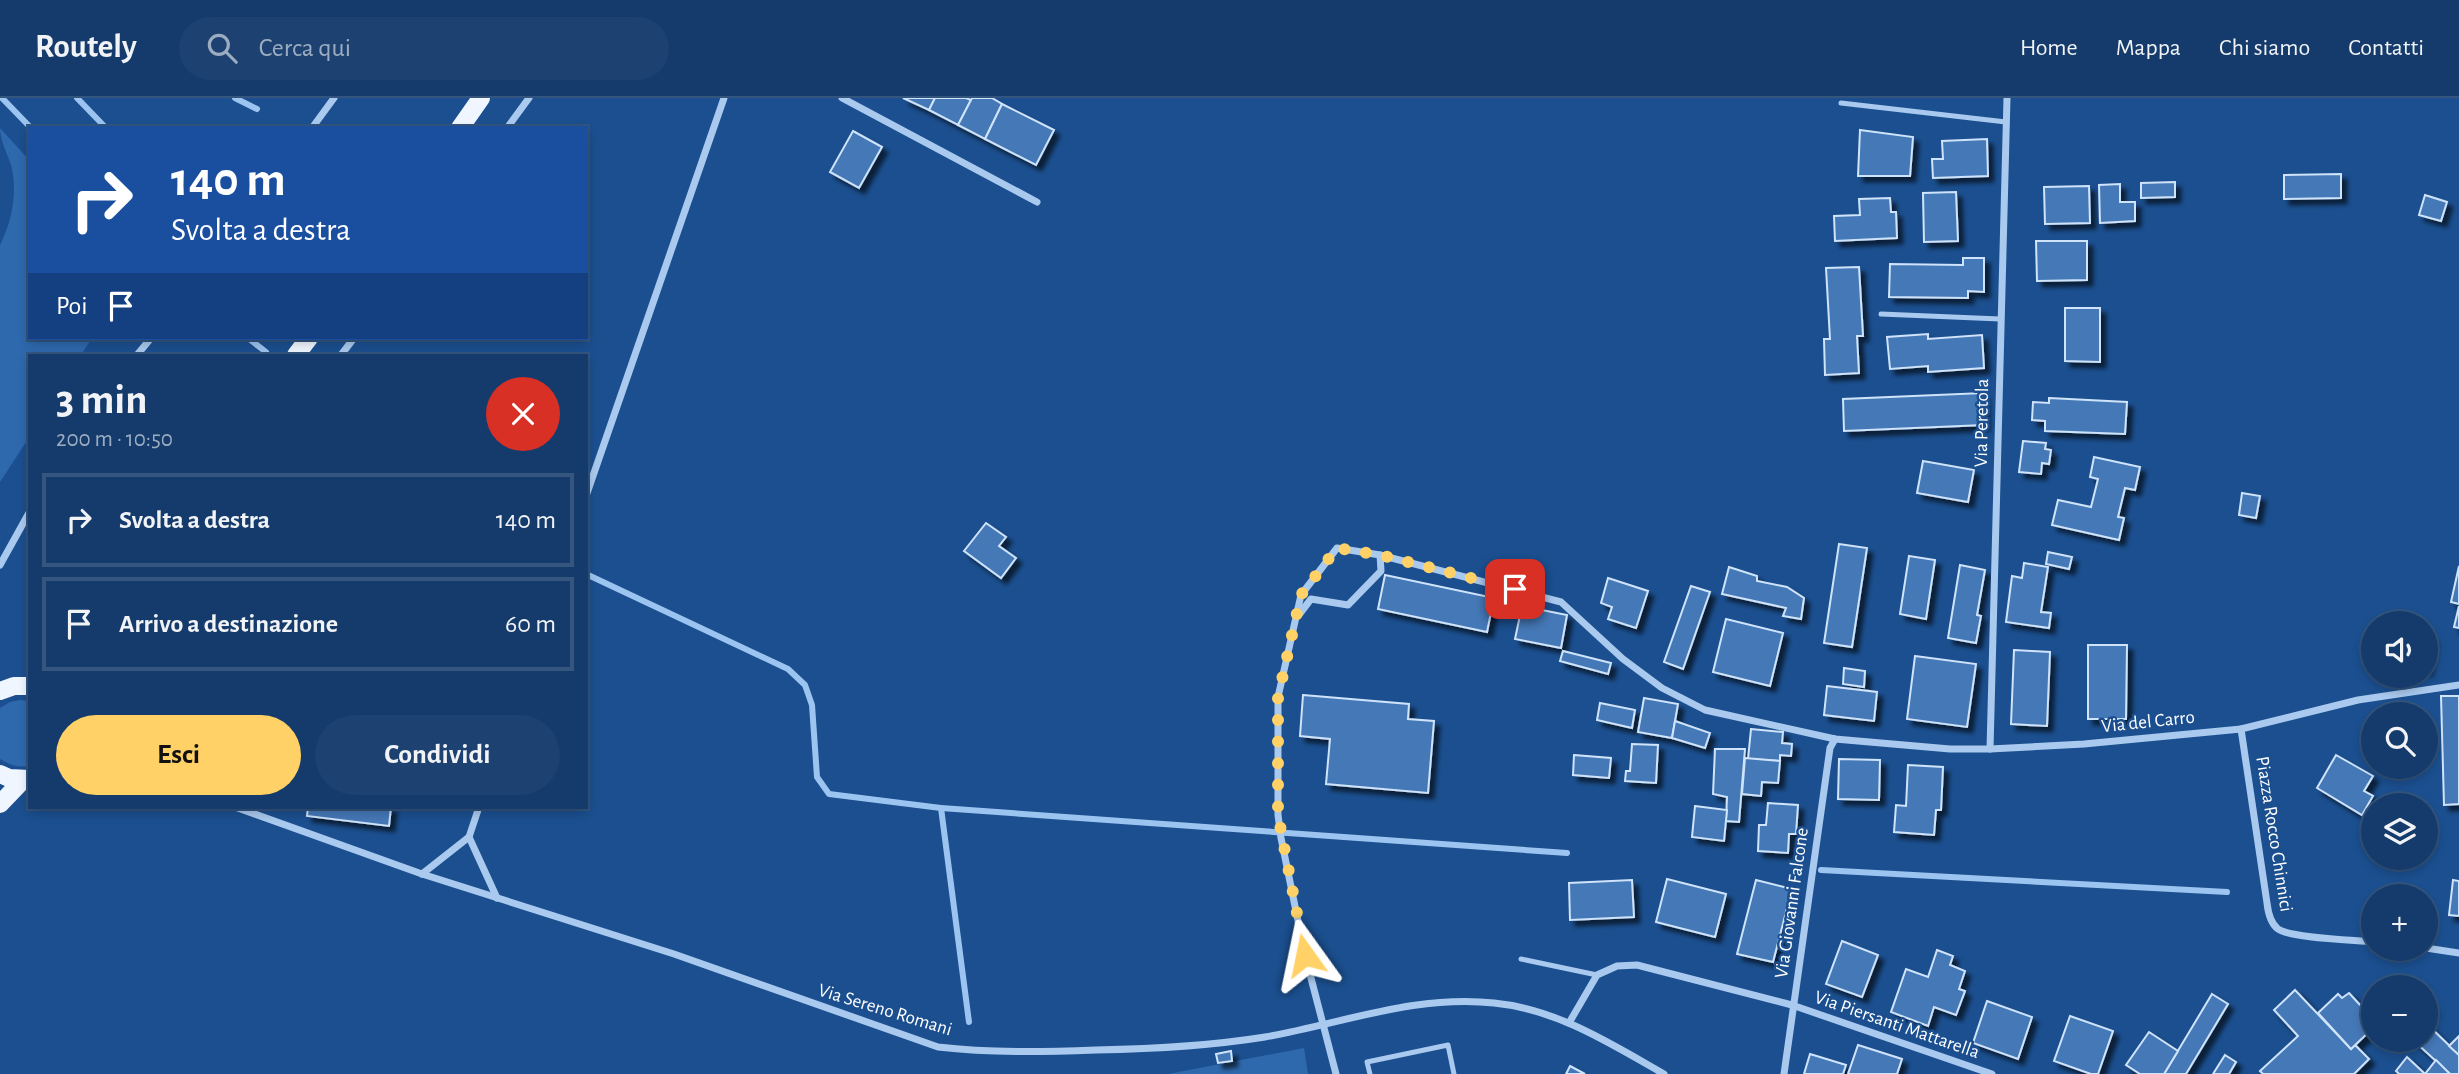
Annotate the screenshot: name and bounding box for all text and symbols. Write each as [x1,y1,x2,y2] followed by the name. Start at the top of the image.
[179,17,669,80] search box
[203,29,241,67] icon: search
[35,31,137,64] text: Routely
[259,35,351,61] text: Cerca qui
[2020,36,2078,60] text: Home
[2116,36,2181,60] text: Mappa
[2219,36,2310,60] text: Chi siamo
[2348,36,2424,60] text: Contatti
[56,154,147,245] icon: right
[171,156,286,205] text: 140 m
[171,214,351,246] text: Svolta a destra
[102,287,140,325] icon: arrive
[56,293,88,319] text: Poi
[486,377,560,451] button: close
[1972,378,1992,467] street label: Via Peretola
[56,379,148,421] text: 3 min
[56,428,173,451] text: 200 m · 10:50
[60,501,98,539] icon: right
[119,507,270,533] text: Svolta a destra
[496,507,556,533] text: 140 m
[1485,559,1545,619] pin
[1496,570,1534,608] icon: arrive
[60,605,98,643] icon: arrive
[119,611,338,637] text: Arrivo a destinazione
[505,611,556,637] text: 60 m
[2361,611,2438,1052] map controls
[2361,611,2438,688] button: sound
[2361,702,2438,779] button: search
[2100,708,2196,736] street label: Via del Carro
[56,715,301,795] button: Esci
[315,715,560,795] button: Condividi
[2252,755,2296,913] street label: Piazza Rocco Chinnici
[2361,793,2438,870] button: layers
[1772,826,1812,980] street label: Via Giovanni Falcone
[2361,884,2438,961] button: +
[1268,918,1342,992] position arrow
[2361,975,2438,1052] button: −
[816,981,954,1039] street label: Via Sereno Romani
[1812,988,1982,1062] street label: Via Piersanti Mattarella

